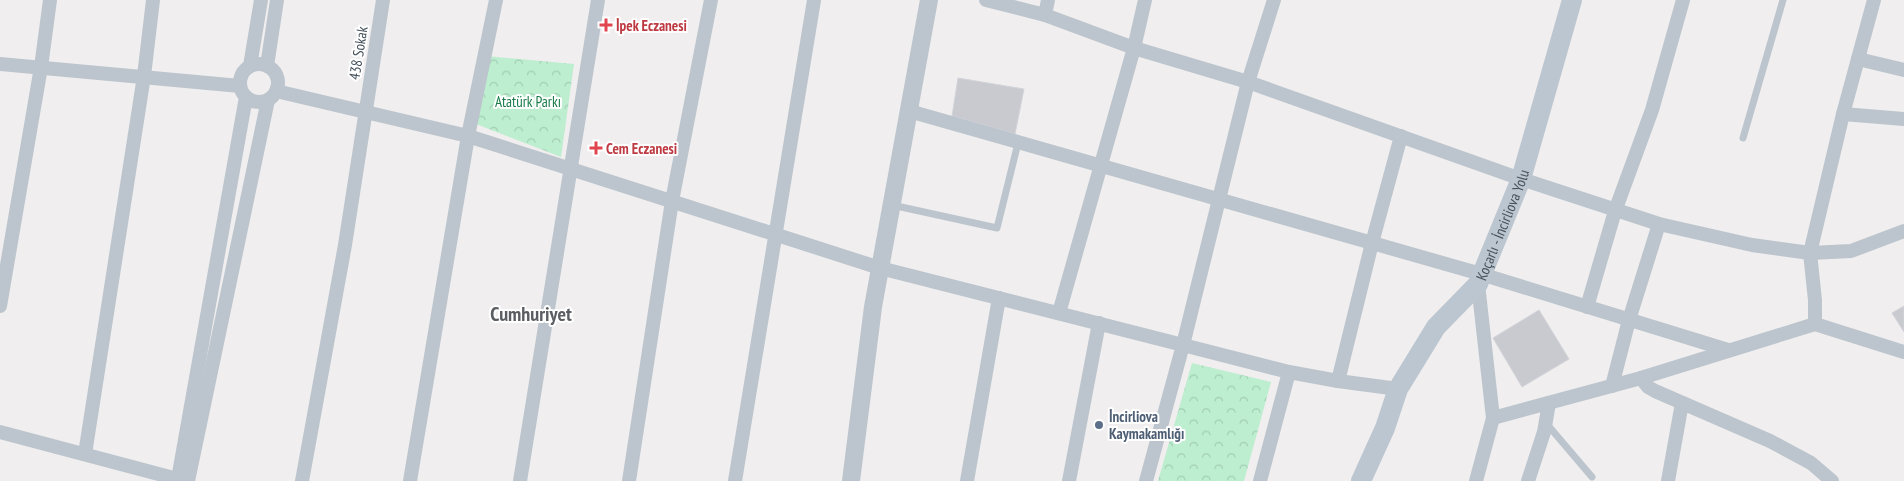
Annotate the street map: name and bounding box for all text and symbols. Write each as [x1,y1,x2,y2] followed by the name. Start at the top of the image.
[616,16,687,35] place label: İpek Eczanesi
[600,19,612,31] marker: İpek Eczanesi
[344,25,372,81] street label: 438 Sokak
[495,92,561,111] park label: Atatürk Parkı
[606,139,677,158] place label: Cem Eczanesi
[590,142,602,154] marker: Cem Eczanesi
[1471,167,1533,283] street label: Koçarlı - İncirliova Yolu
[490,301,572,327] district label: Cumhuriyet
[1109,407,1184,443] place label: İncirliova Kaymakamlığı
[1093,419,1105,431] marker: İncirliova Kaymakamlığı

